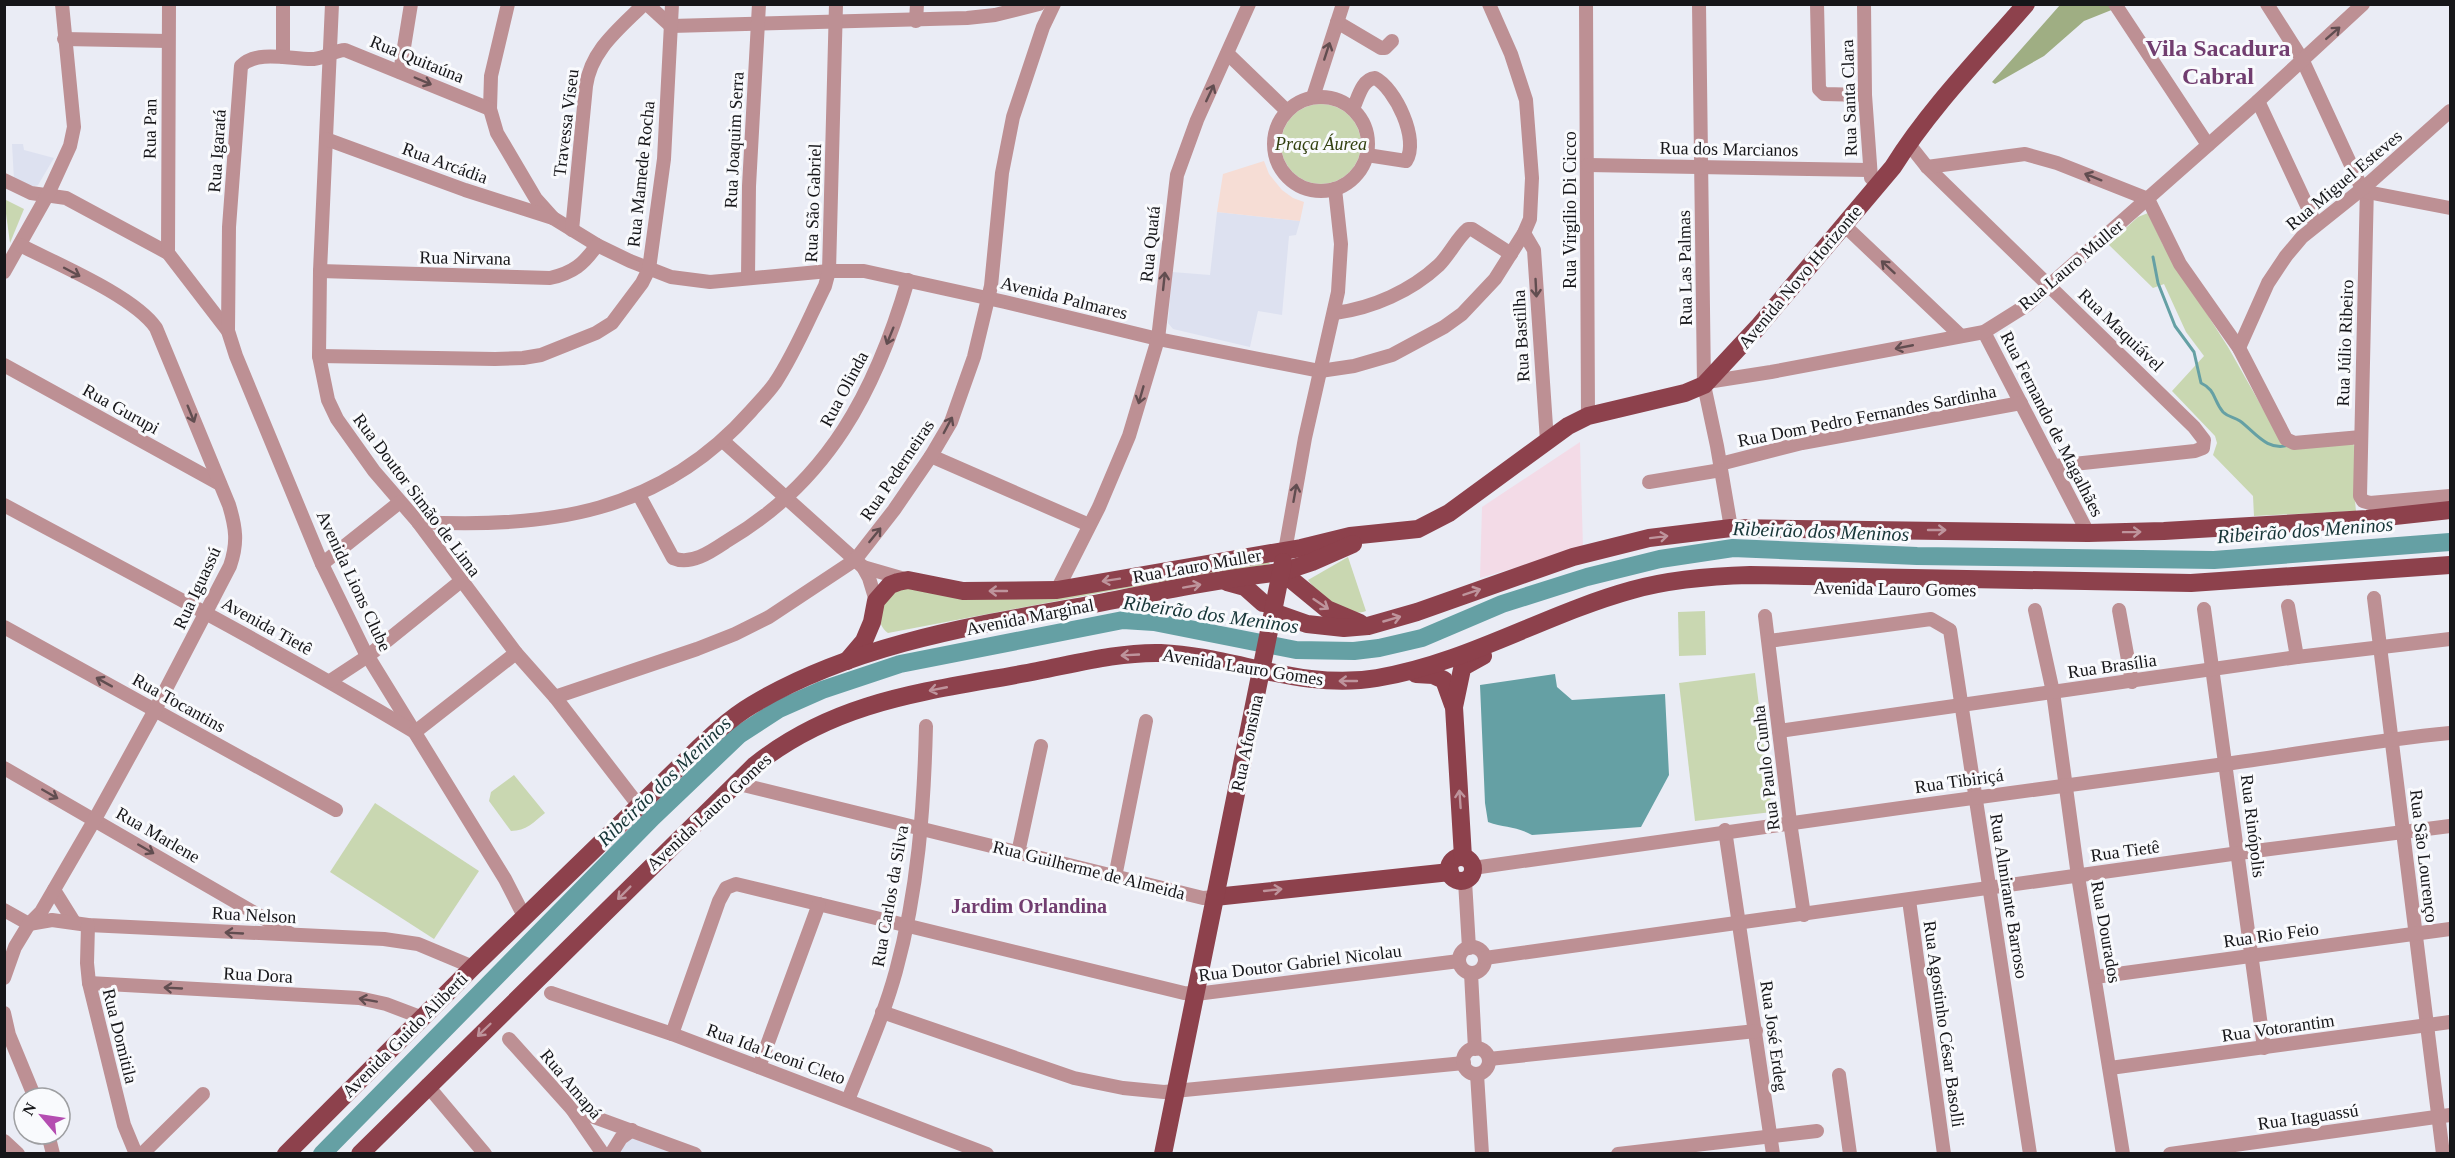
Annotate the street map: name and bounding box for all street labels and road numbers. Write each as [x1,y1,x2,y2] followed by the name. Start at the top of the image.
[367,31,467,87] street label: Rua Quitaúna
[1837,39,1861,157] street label: Rua Santa Clara
[549,68,583,178] street label: Travessa Viseu
[720,71,748,209] street label: Rua Joaquim Serra
[139,99,161,159] street label: Rua Pan
[623,100,659,248] street label: Rua Mamede Rocha
[204,109,230,193] street label: Rua Igaratá
[2282,126,2406,234] street label: Rua Miguel Esteves
[1560,131,1580,289] street label: Rua Virgílio Di Cicco
[400,138,490,188] street label: Rua Arcádia
[1659,138,1799,160] street label: Rua dos Marcianos
[801,143,825,263] street label: Rua São Gabriel
[1734,201,1866,353] street label: Avenida Novo Horizonte
[1136,205,1164,283] street label: Rua Quatá
[1674,210,1696,326] street label: Rua Las Palmas
[2015,216,2127,314] street label: Rua Lauro Muller
[419,247,511,269] street label: Rua Nirvana
[998,273,1130,323] street label: Avenida Palmares
[2333,279,2357,407] street label: Rua Júlio Ribeiro
[2074,284,2168,376] street label: Rua Maquiável
[1509,289,1533,383] street label: Rua Bastilha
[1996,328,2108,520] street label: Rua Fernando de Magalhães
[816,348,872,430] street label: Rua Olinda
[79,380,163,438] street label: Rua Gurupi
[1736,381,1998,451] street label: Rua Dom Pedro Fernandes Sardinha
[349,410,485,580] street label: Rua Doutor Simão de Lima
[856,416,938,524] street label: Rua Pederneiras
[313,508,395,654] street label: Avenida Lions Clube
[169,544,225,632] street label: Rua Iguassú
[1131,545,1263,587] street label: Rua Lauro Muller
[1814,578,1976,600] street label: Avenida Lauro Gomes
[218,593,316,659] street label: Avenida Tietê
[964,595,1096,639] street label: Avenida Marginal
[1161,644,1325,690] street label: Avenida Lauro Gomes
[2066,650,2158,682] street label: Rua Brasília
[129,669,229,737] street label: Rua Tocantins
[1227,693,1267,793] street label: Rua Afonsina
[1748,704,1784,832] street label: Rua Paulo Cunha
[643,749,775,875] street label: Avenida Lauro Gomes
[1913,765,2005,797] street label: Rua Tibiriçá
[2237,773,2269,879] street label: Rua Rinópolis
[2406,788,2442,924] street label: Rua São Lourenço
[113,803,203,867] street label: Rua Marlene
[1986,812,2032,980] street label: Rua Almirante Barroso
[868,824,912,968] street label: Rua Carlos da Silva
[991,836,1187,904] street label: Rua Guilherme de Almeida
[2089,836,2161,866] street label: Rua Tietê
[2087,879,2125,985] street label: Rua Dourados
[211,903,297,927] street label: Rua Nelson
[2222,918,2320,952] street label: Rua Rio Feio
[1920,919,1968,1129] street label: Rua Agostinho César Basolli
[1197,941,1403,985] street label: Rua Doutor Gabriel Nicolau
[223,963,293,987] street label: Rua Dora
[338,968,472,1102] street label: Avenida Guido Aliberti
[1756,979,1792,1093] street label: Rua José Erdeg
[99,986,141,1086] street label: Rua Domitila
[2220,1010,2336,1046] street label: Rua Votorantim
[704,1020,848,1088] street label: Rua Ida Leoni Cleto
[536,1045,606,1123] street label: Rua Amapá
[2256,1100,2360,1134] street label: Rua Itaguassú

